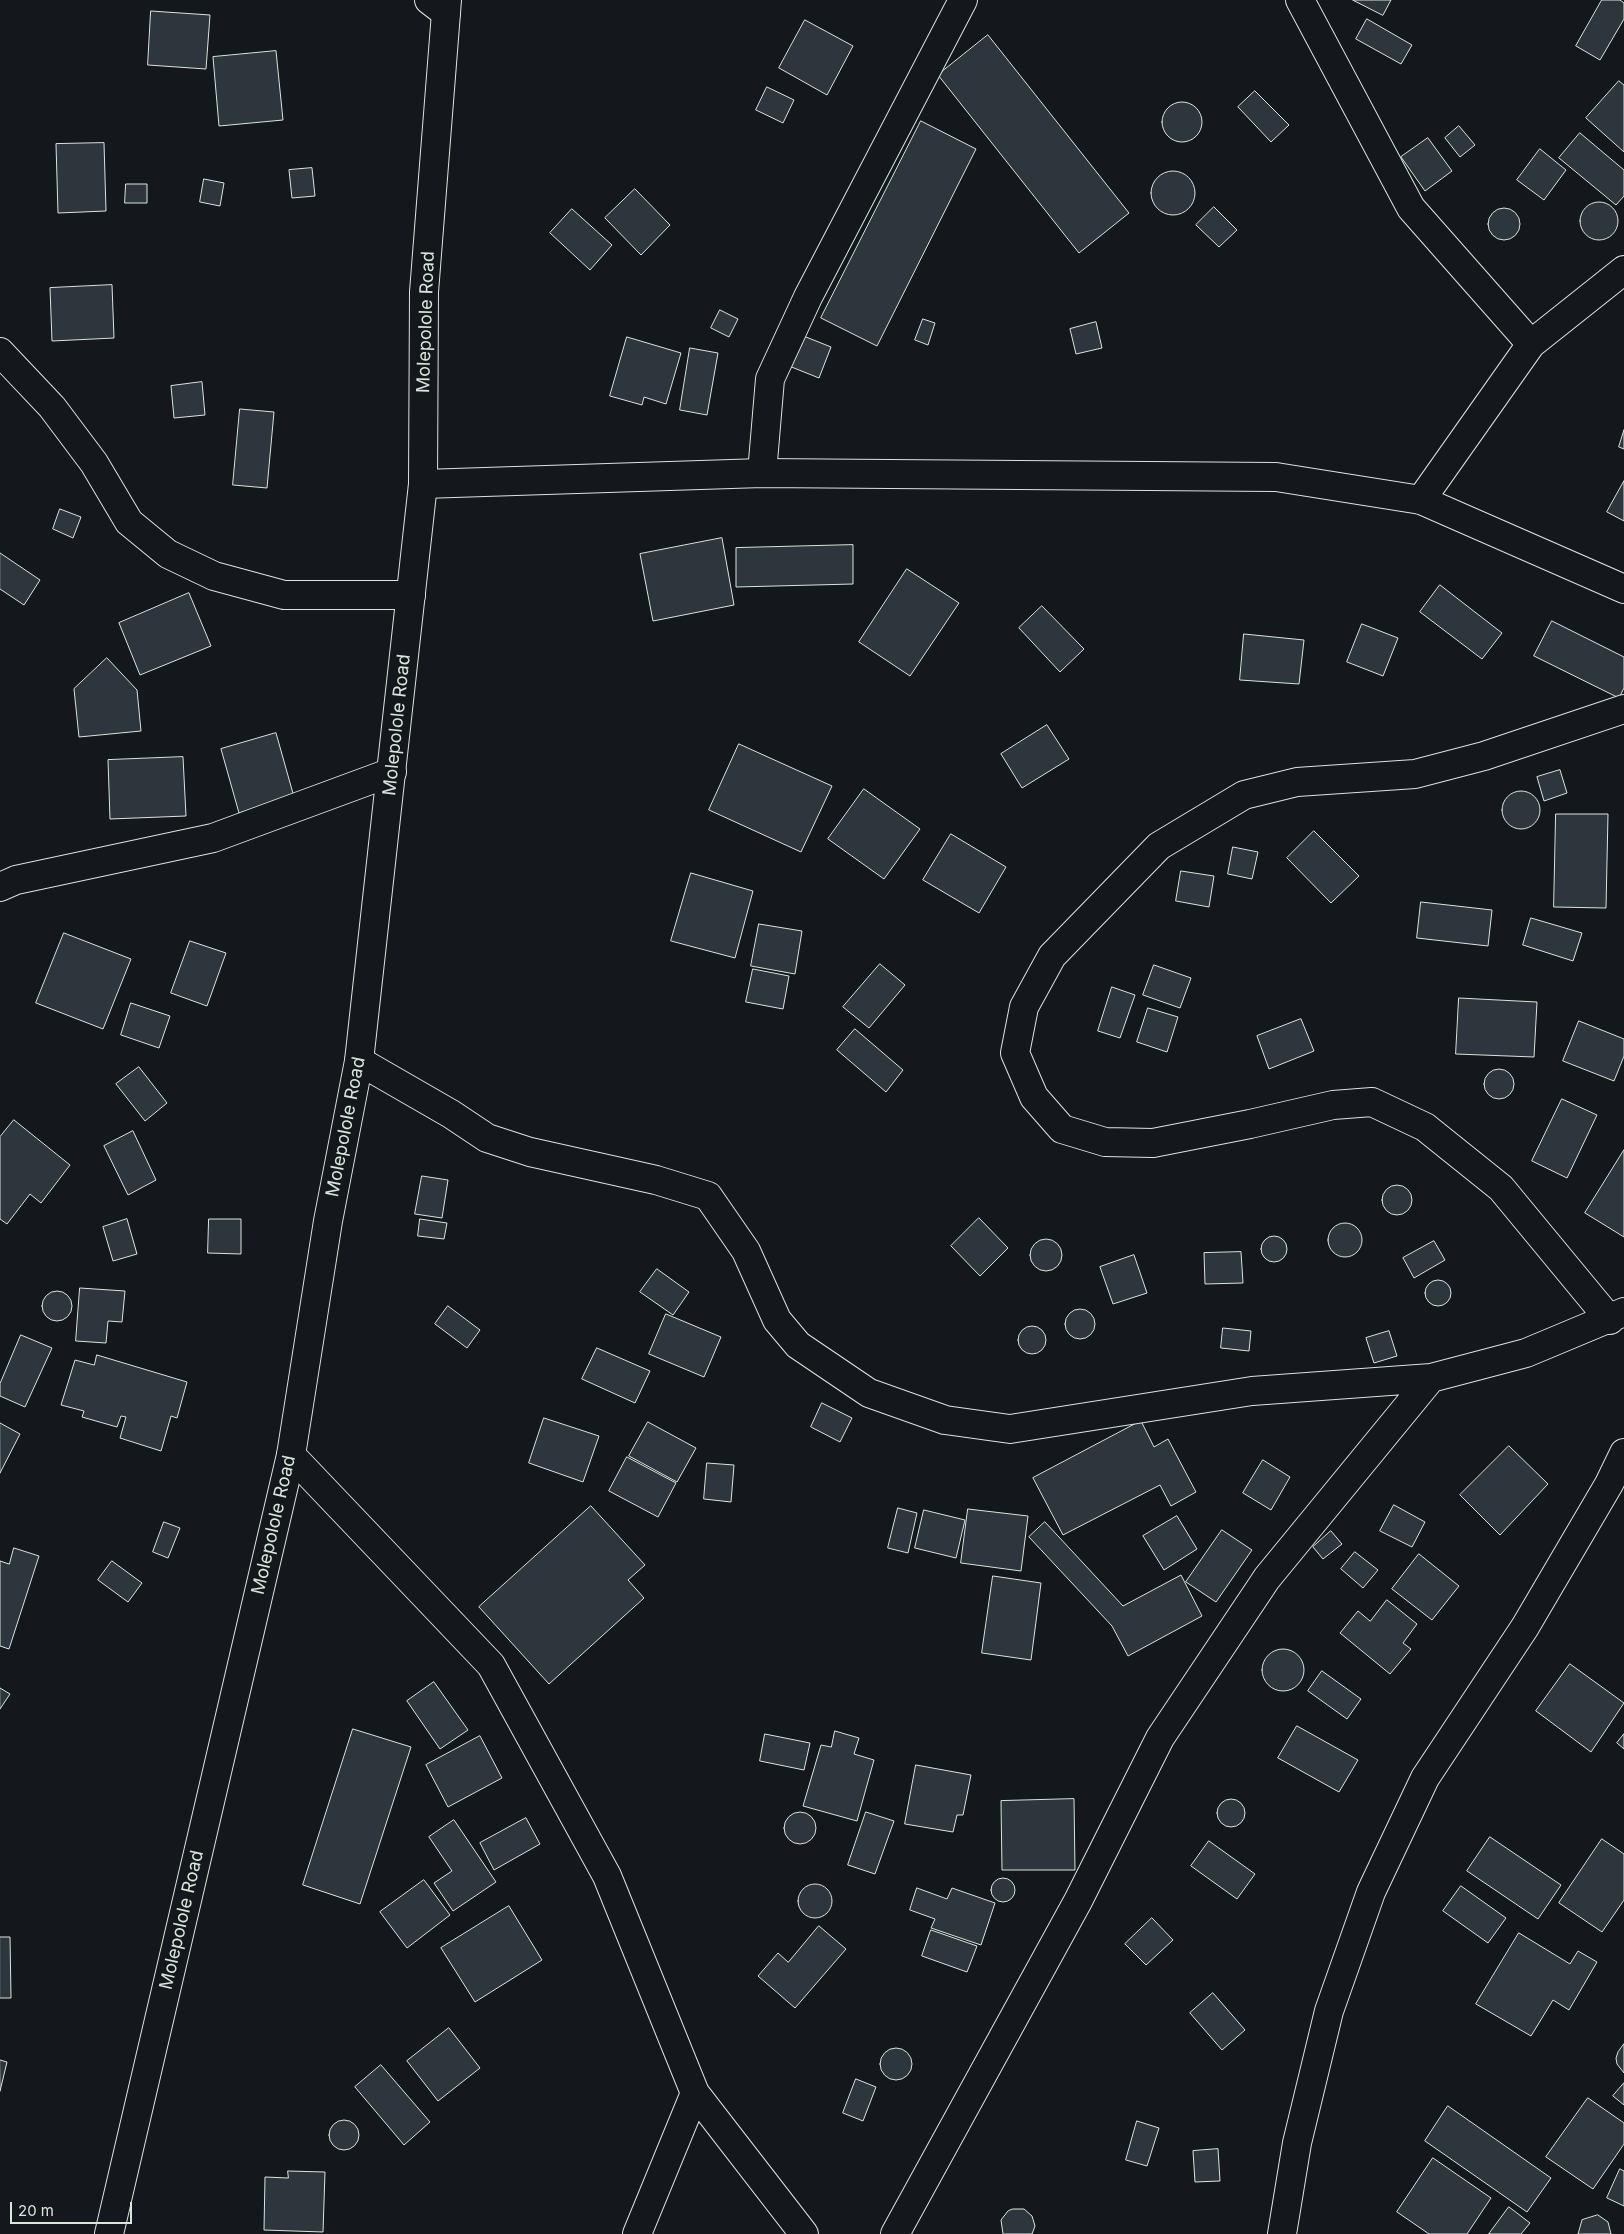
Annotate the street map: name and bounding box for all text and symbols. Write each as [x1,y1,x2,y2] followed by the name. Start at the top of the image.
[413,251,439,393] street label: Molepolole Road
[379,653,415,797] street label: Molepolole Road
[322,1055,370,1199] street label: Molepolole Road
[247,1453,301,1597] street label: Molepolole Road
[155,1848,209,1992] street label: Molepolole Road
[12,2192,135,2224] scale bar
[18,2201,54,2220] text: 20 m

